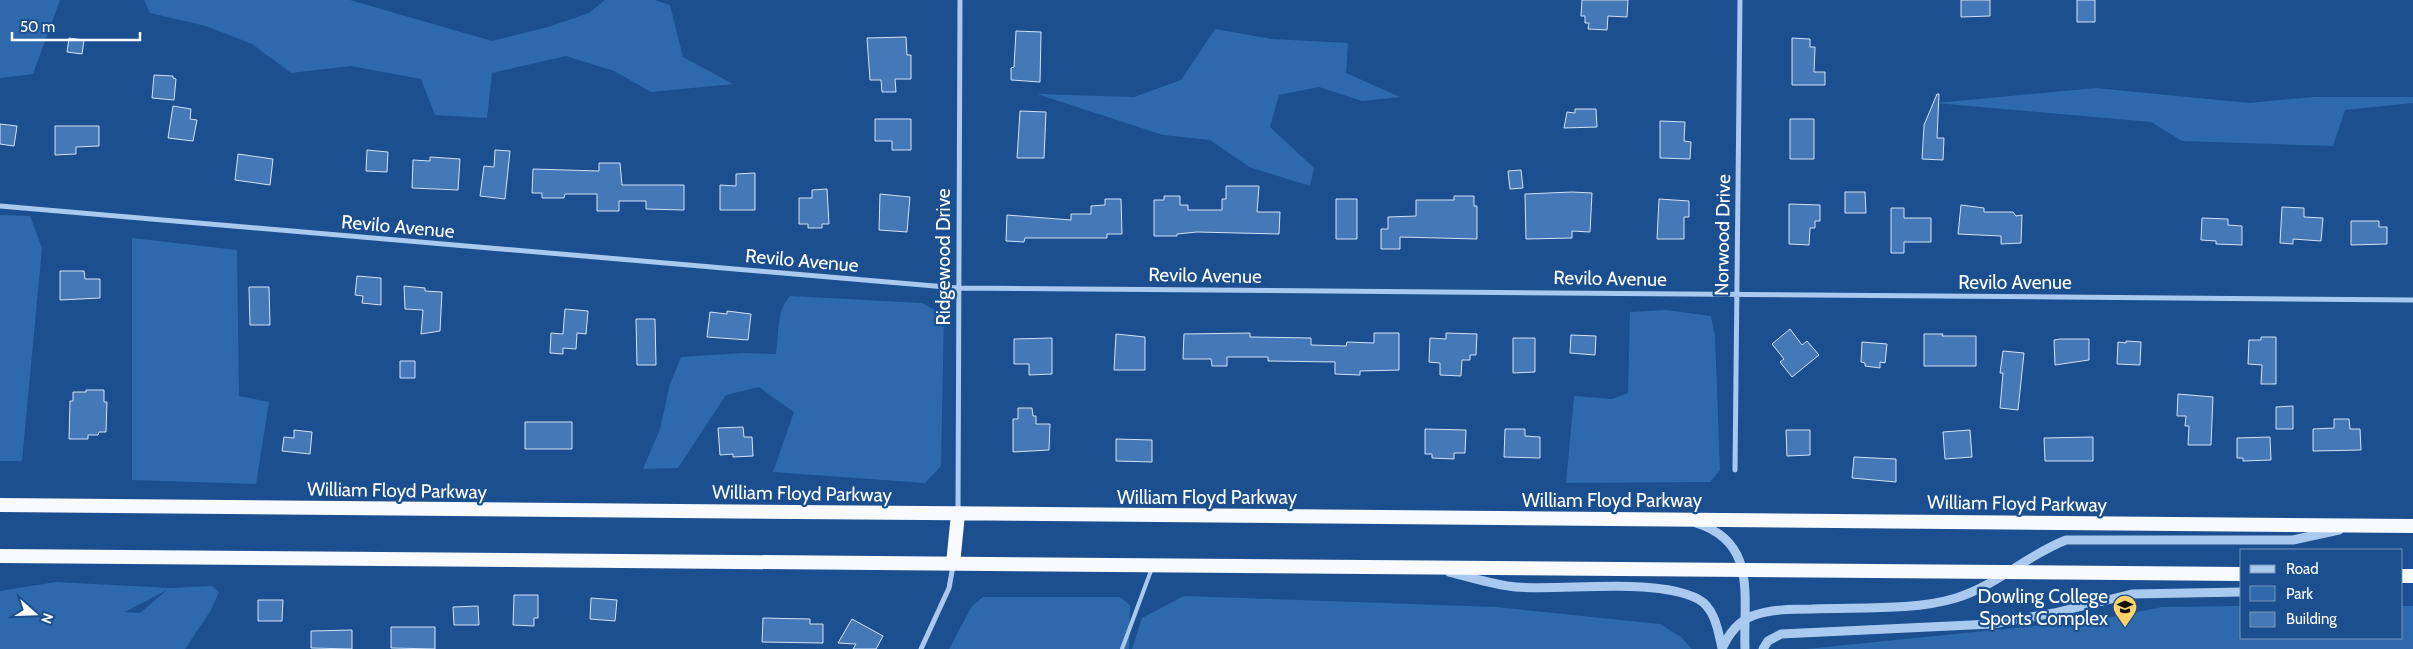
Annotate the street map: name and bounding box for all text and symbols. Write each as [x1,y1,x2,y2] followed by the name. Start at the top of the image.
[12,10,140,42] scale bar
[20,18,55,36] text: 50 m
[1710,174,1735,296] street label: Norwood Drive
[932,188,955,326] street label: Ridgewood Drive
[340,210,456,243] street label: Revilo Avenue
[744,244,860,277] street label: Revilo Avenue
[1148,263,1262,288] street label: Revilo Avenue
[1553,266,1667,291] street label: Revilo Avenue
[1958,271,2072,294] street label: Revilo Avenue
[307,477,488,504] street label: William Floyd Parkway
[712,480,893,507] street label: William Floyd Parkway
[1117,486,1297,509] street label: William Floyd Parkway
[1522,489,1702,512] street label: William Floyd Parkway
[1927,490,2108,517] street label: William Floyd Parkway
[2240,549,2403,639] legend
[2286,560,2319,578] text: Road
[1978,585,2108,630] place label: Dowling College Sports Complex
[2286,585,2313,603] text: Park
[10,589,60,639] north arrow
[2112,594,2138,628] school or university icon: Dowling College Sports Complex
[2286,610,2337,628] text: Building
[37,611,57,626] text: N

